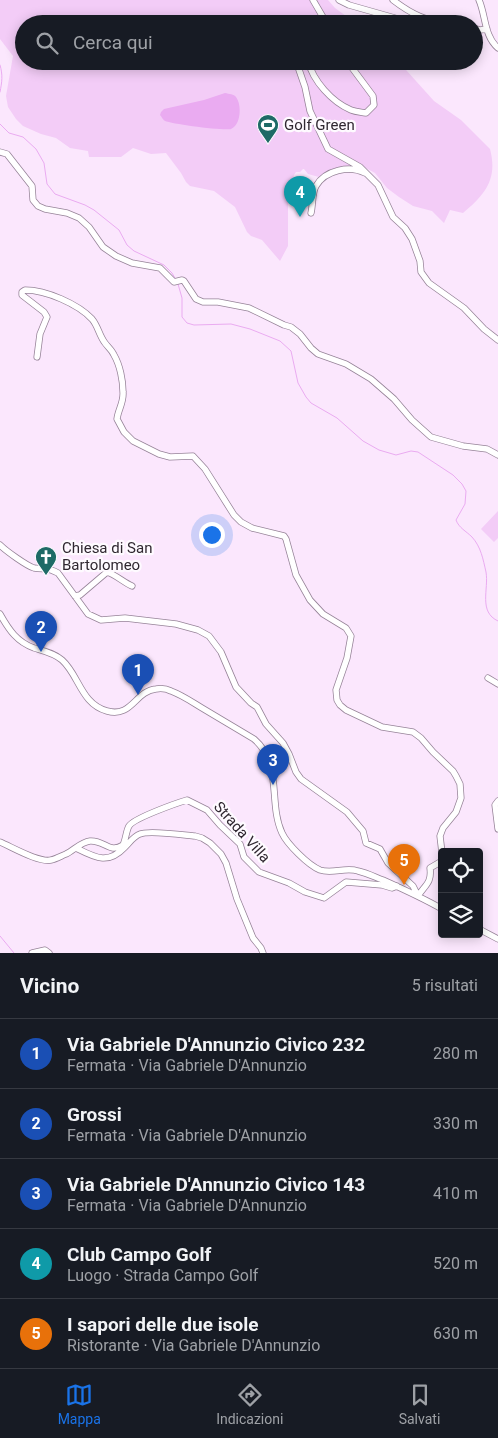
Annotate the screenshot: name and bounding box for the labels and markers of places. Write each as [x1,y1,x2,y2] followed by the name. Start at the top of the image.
[256,113,280,144] sports icon: Golf Green
[284,116,355,134] place label: Golf Green
[284,176,316,217] pin: 4
[62,539,152,574] place label: Chiesa di San Bartolomeo
[34,545,58,576] church icon: Chiesa di San Bartolomeo
[25,611,57,652] pin: 2
[122,654,154,695] pin: 1
[257,744,289,785] pin: 3
[388,844,420,885] pin: 5

